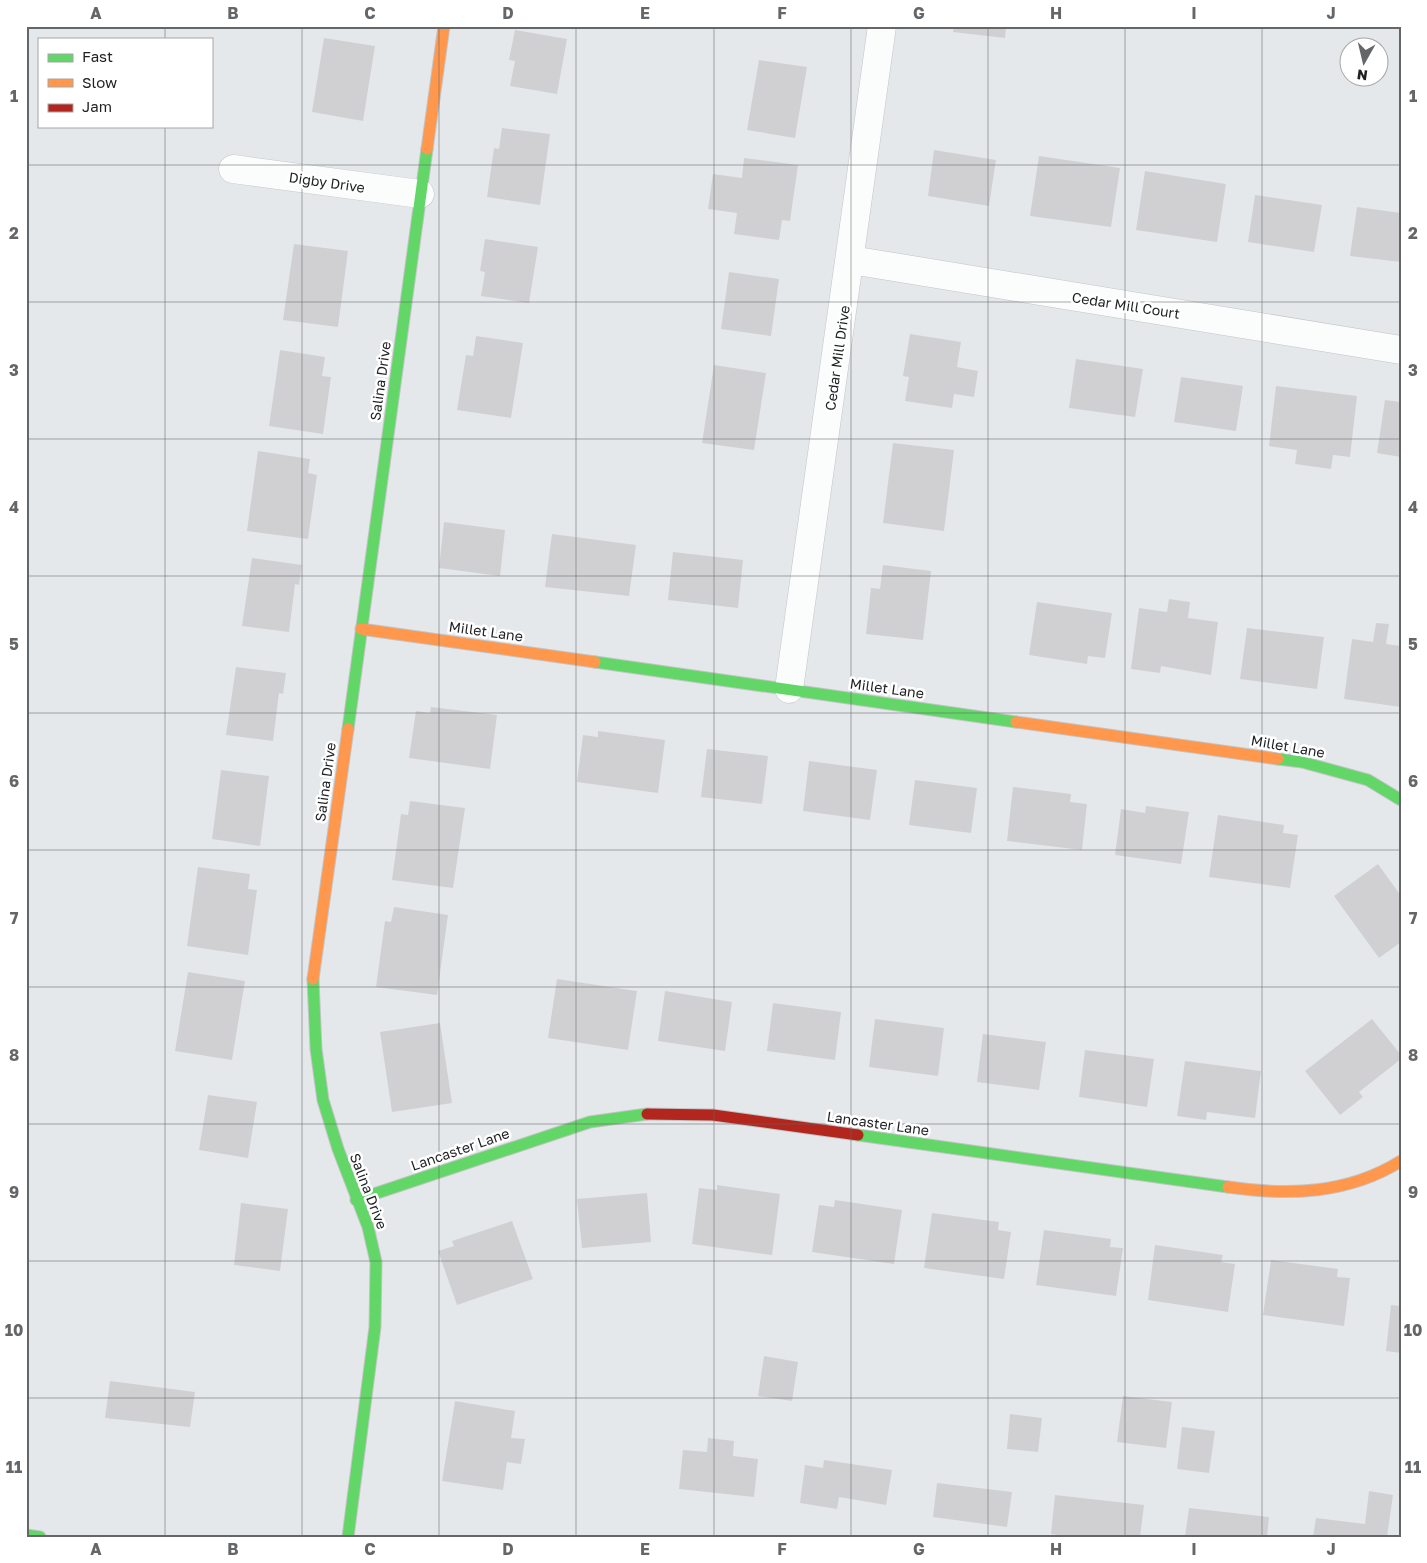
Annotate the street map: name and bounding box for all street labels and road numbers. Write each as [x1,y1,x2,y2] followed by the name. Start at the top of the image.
[288,168,366,196] street label: Digby Drive
[1071,288,1181,322] street label: Cedar Mill Court
[821,304,853,412] street label: Cedar Mill Drive
[366,340,394,422] street label: Salina Drive
[448,617,524,645] street label: Millet Lane
[849,674,925,702] street label: Millet Lane
[1250,731,1326,761] street label: Millet Lane
[311,741,339,823] street label: Salina Drive
[826,1107,930,1139] street label: Lancaster Lane
[409,1124,511,1174] street label: Lancaster Lane
[347,1151,391,1231] street label: Salina Drive

